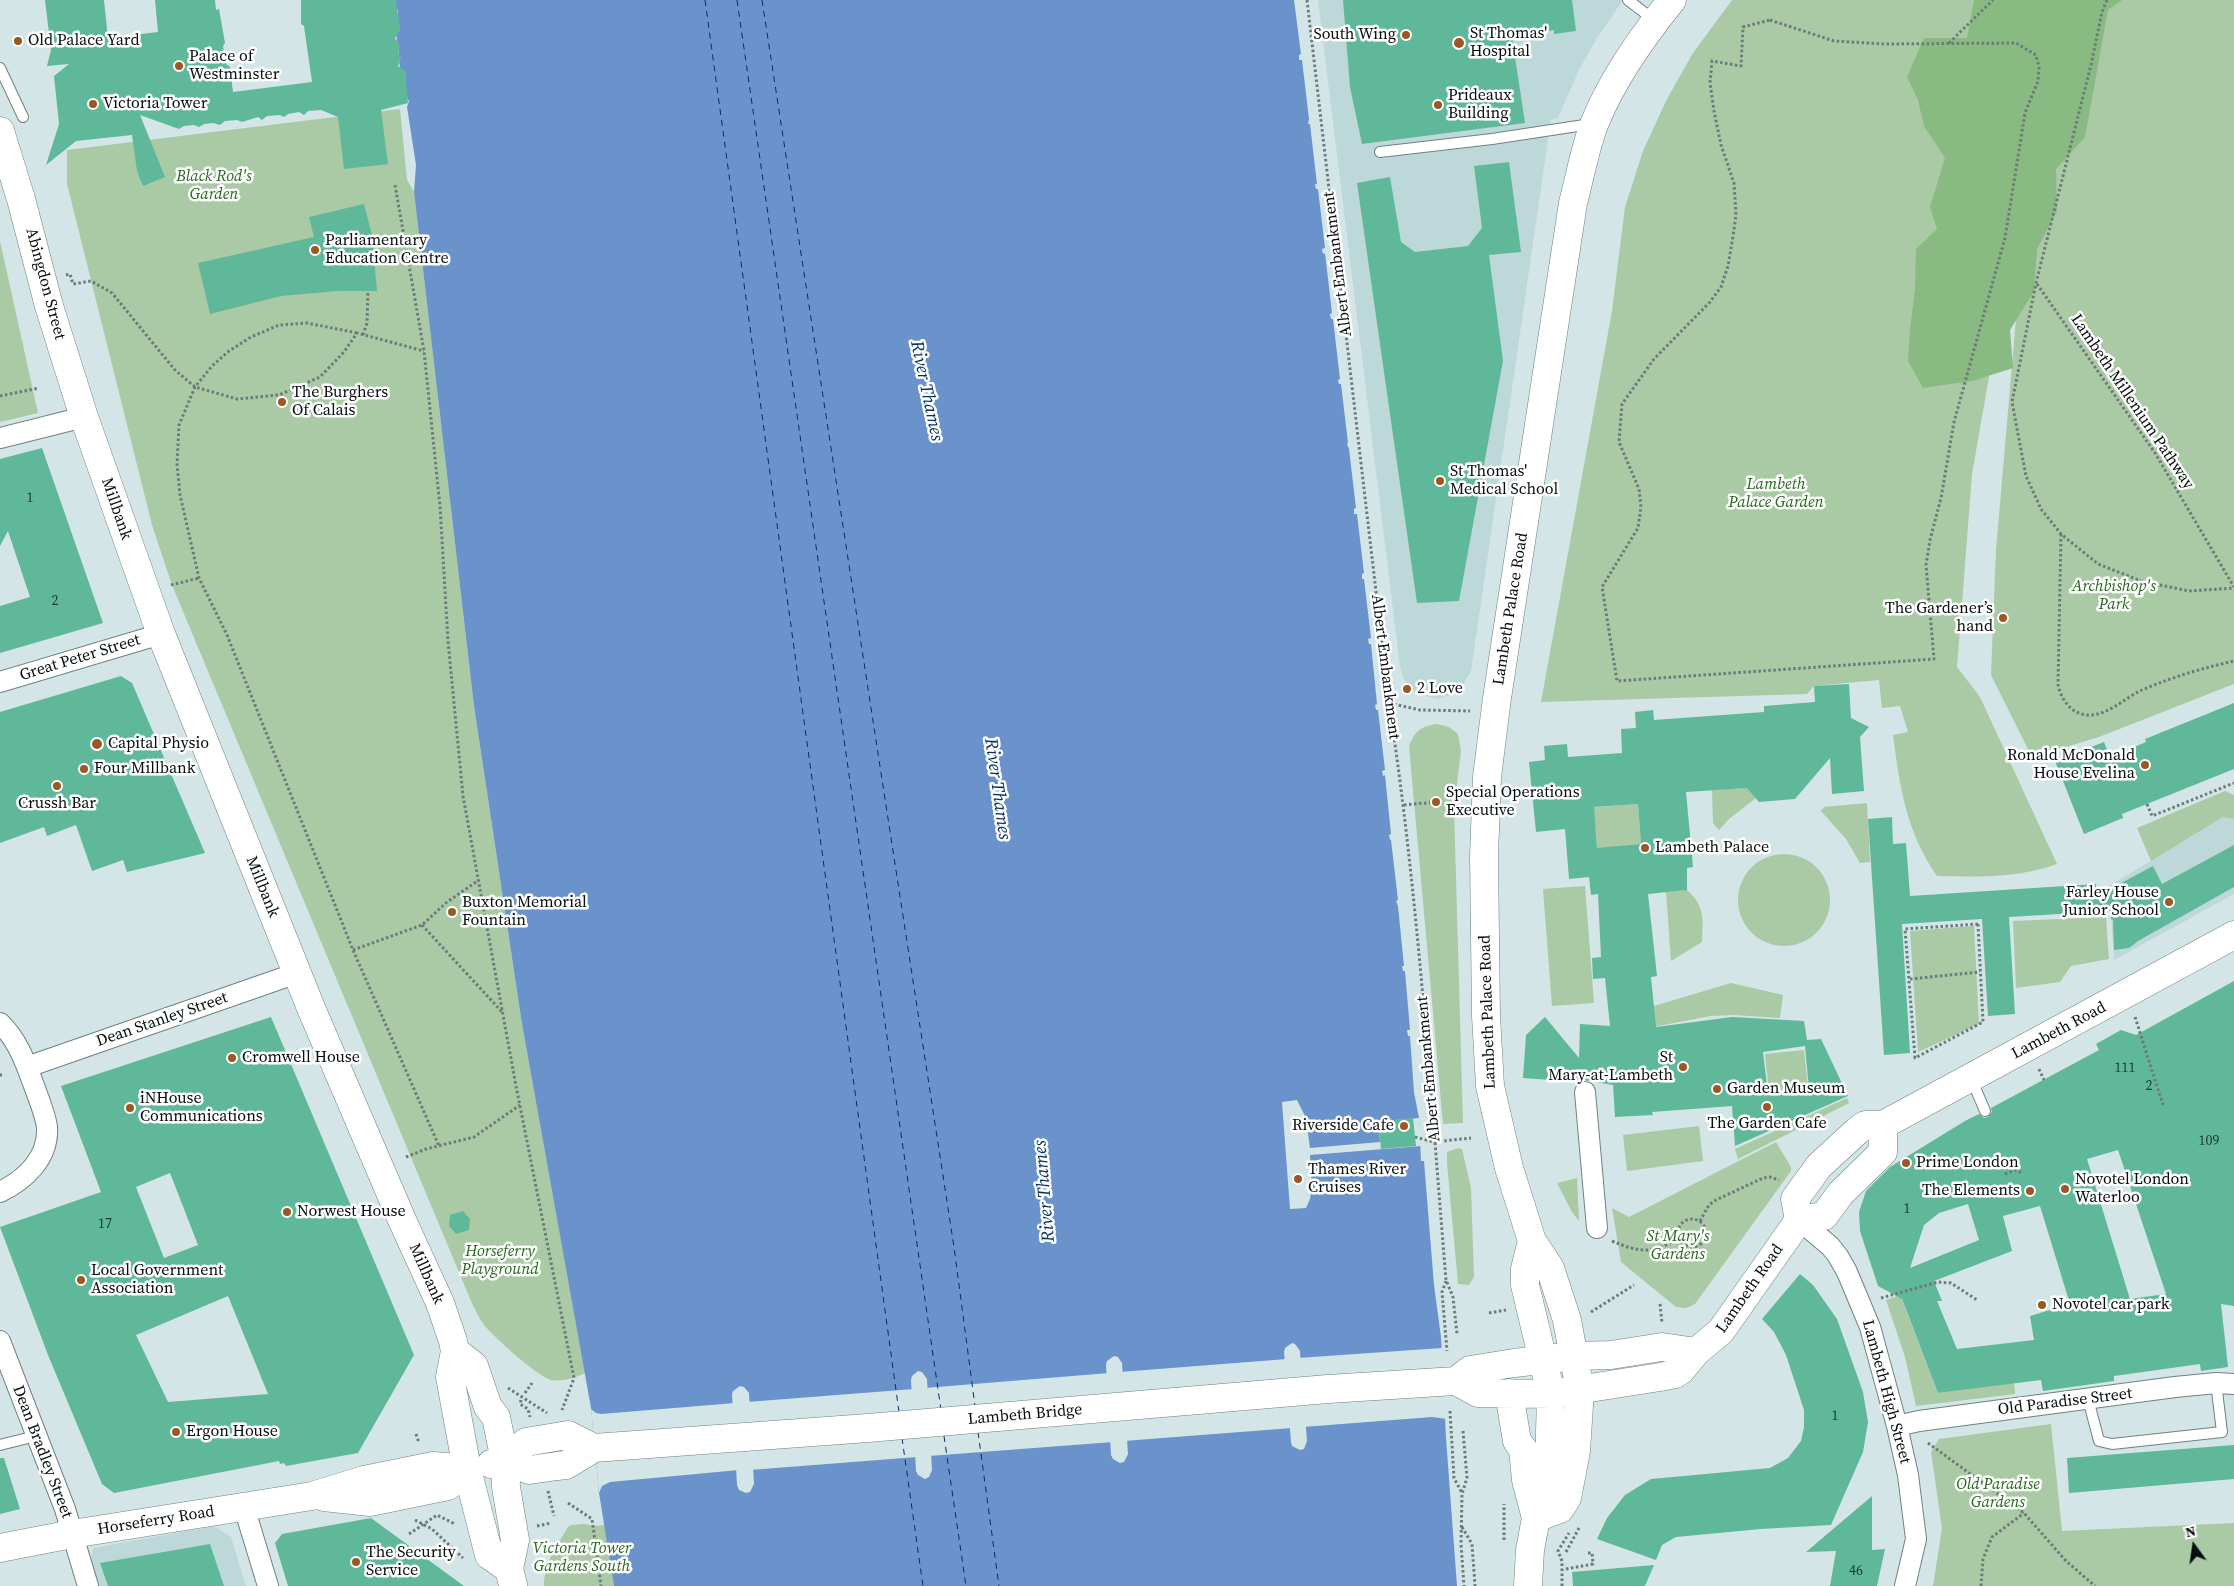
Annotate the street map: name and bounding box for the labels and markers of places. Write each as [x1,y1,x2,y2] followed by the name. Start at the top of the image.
[1470,24,1547,62] place label: St Thomas' Hospital
[1314,25,1396,45] place label: South Wing
[1400,29,1412,41] marker: South Wing
[28,31,139,51] place label: Old Palace Yard
[12,35,24,47] marker: Old Palace Yard
[1452,36,1466,50] marker: St Thomas' Hospital
[189,47,280,85] place label: Palace of Westminster
[173,60,185,72] marker: Palace of Westminster
[1448,86,1512,124] place label: Prideaux Building
[103,94,207,114] place label: Victoria Tower
[87,98,99,110] marker: Victoria Tower
[1432,99,1444,111] marker: Prideaux Building
[325,231,449,269] place label: Parliamentary Education Centre
[309,244,321,256] marker: Parliamentary Education Centre
[292,383,388,421] place label: The Burghers Of Calais
[276,396,288,408] marker: The Burghers Of Calais
[1450,462,1558,500] place label: St Thomas' Medical School
[1434,475,1446,487] marker: St Thomas' Medical School
[1885,599,1993,637] place label: The Gardener’s hand
[1997,612,2009,624] marker: The Gardener’s hand
[1417,679,1463,699] place label: 2 Love
[1401,683,1413,695] marker: 2 Love
[108,734,209,754] place label: Capital Physio
[90,737,104,751] marker: Capital Physio
[2007,746,2135,784] place label: Ronald McDonald House Evelina
[94,759,196,779] place label: Four Millbank
[2139,759,2151,771] marker: Ronald McDonald House Evelina
[78,763,90,775] marker: Four Millbank
[51,780,63,792] marker: Crussh Bar
[1446,783,1580,821] place label: Special Operations Executive
[18,794,96,814] place label: Crussh Bar
[1430,796,1442,808] marker: Special Operations Executive
[1655,838,1769,858] place label: Lambeth Palace
[1639,842,1651,854] marker: Lambeth Palace
[2063,883,2159,921] place label: Farley House Junior School
[462,893,587,931] place label: Buxton Memorial Fountain
[2163,896,2175,908] marker: Farley House Junior School
[446,906,458,918] marker: Buxton Memorial Fountain
[242,1048,360,1068] place label: Cromwell House
[1548,1048,1673,1086] place label: St Mary-at-Lambeth
[226,1052,238,1064] marker: Cromwell House
[1677,1061,1689,1073] marker: St Mary-at-Lambeth
[1727,1079,1846,1099] place label: Garden Museum
[1711,1083,1723,1095] marker: Garden Museum
[140,1089,263,1127] place label: iNHouse Communications
[1761,1101,1773,1113] marker: The Garden Cafe
[124,1102,136,1114] marker: iNHouse Communications
[1707,1114,1827,1134] place label: The Garden Cafe
[1292,1116,1394,1136] place label: Riverside Cafe
[1398,1120,1410,1132] marker: Riverside Cafe
[1916,1153,2019,1173] place label: Prime London
[1900,1157,1912,1169] marker: Prime London
[1308,1160,1406,1198] place label: Thames River Cruises
[2075,1170,2189,1208] place label: Novotel London Waterloo
[1292,1173,1304,1185] marker: Thames River Cruises
[1922,1181,2020,1201] place label: The Elements
[2059,1183,2071,1195] marker: Novotel London Waterloo
[2024,1185,2036,1197] marker: The Elements
[297,1202,406,1222] place label: Norwest House
[281,1206,293,1218] marker: Norwest House
[91,1261,223,1299] place label: Local Government Association
[75,1274,87,1286] marker: Local Government Association
[2052,1295,2170,1315] place label: Novotel car park
[2036,1299,2048,1311] marker: Novotel car park
[186,1422,278,1442] place label: Ergon House
[170,1426,182,1438] marker: Ergon House
[366,1543,456,1581] place label: The Security Service
[350,1556,362,1568] marker: The Security Service

